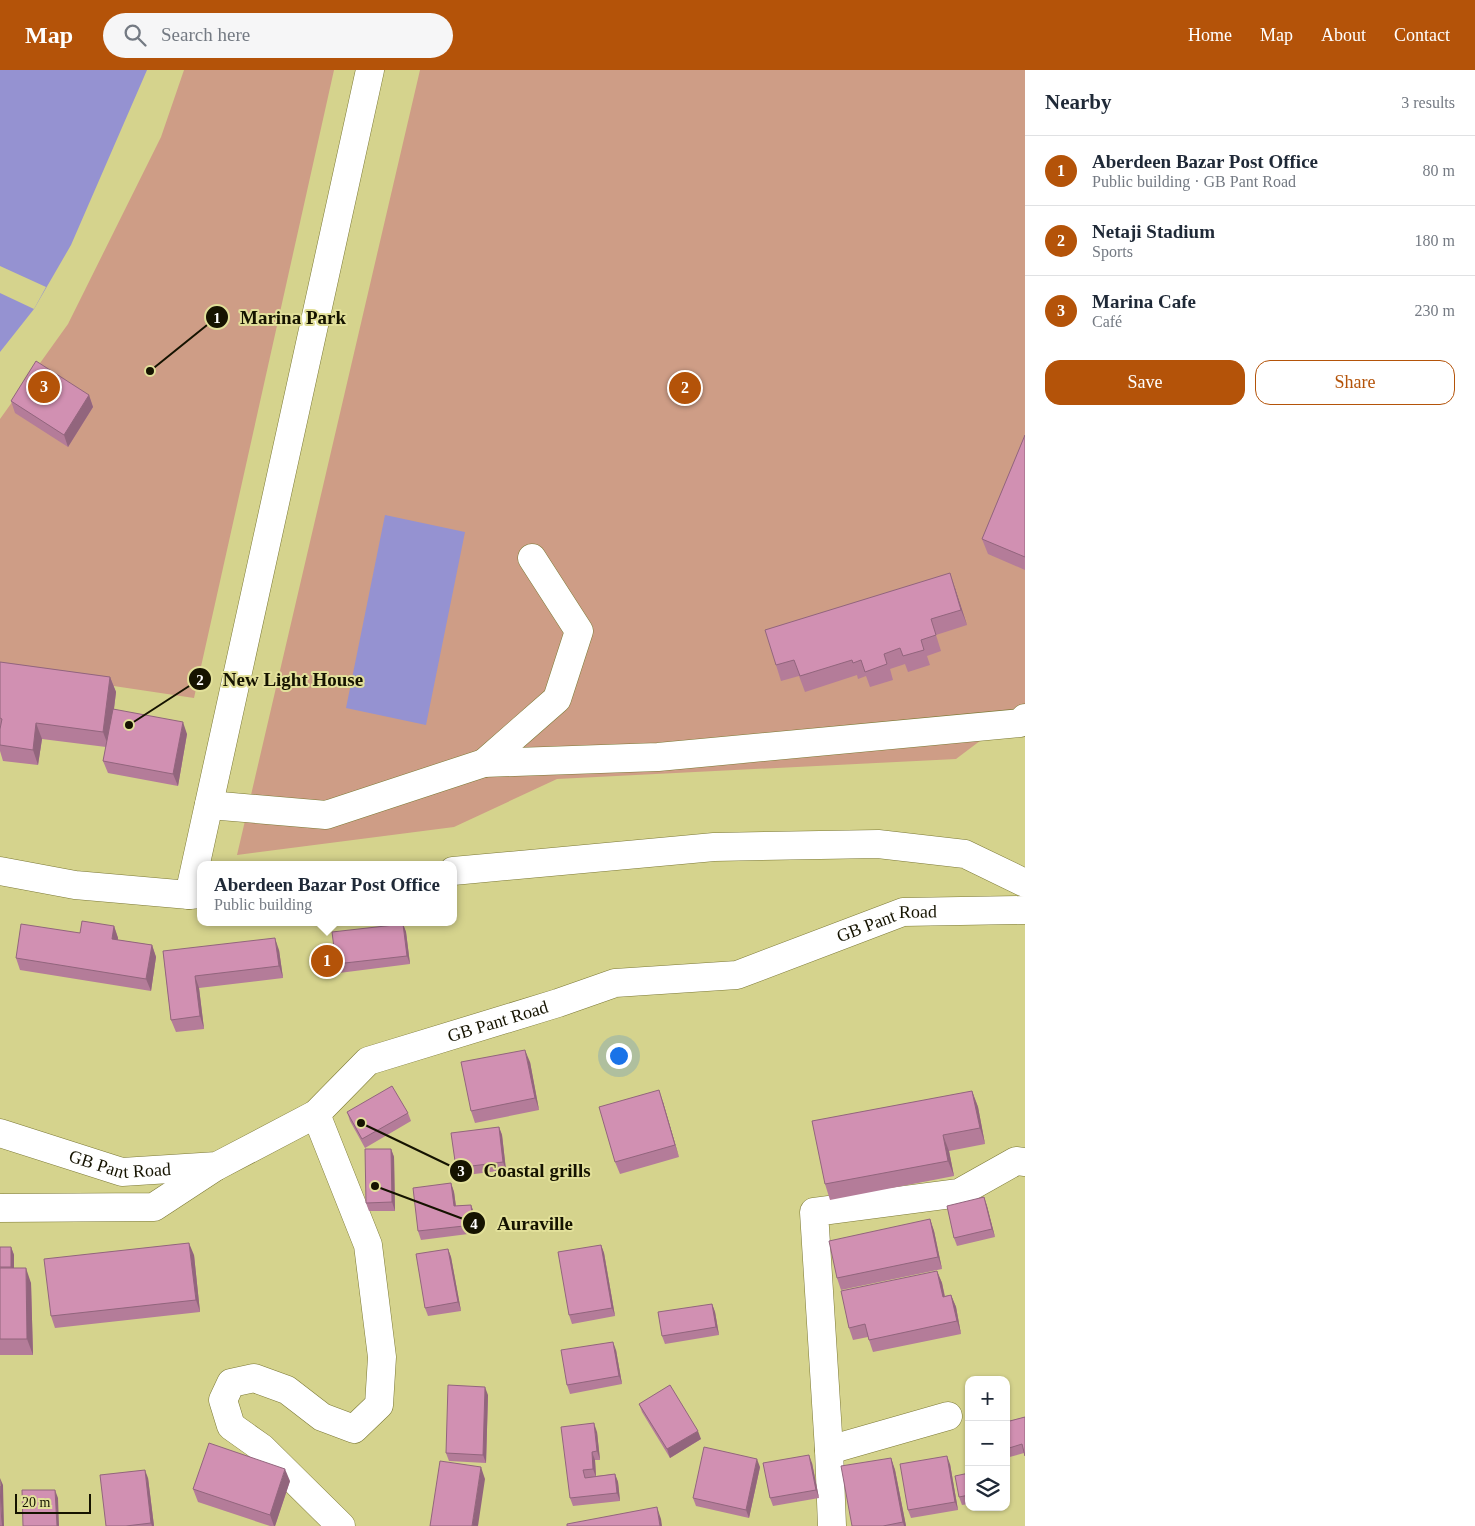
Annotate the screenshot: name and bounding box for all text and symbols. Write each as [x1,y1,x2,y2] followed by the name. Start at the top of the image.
[103,13,453,58] search box
[121,21,149,49] icon: search
[25,22,73,48] text: Map
[161,24,250,45] text: Search here
[1188,25,1232,45] text: Home
[1260,25,1293,45] text: Map
[1321,25,1366,45] text: About
[1394,25,1450,45] text: Contact
[1045,90,1112,114] text: Nearby
[1401,94,1455,111] text: 3 results
[1092,151,1318,172] text: Aberdeen Bazar Post Office
[1057,162,1065,179] text: 1
[1423,162,1455,179] text: 80 m
[1092,173,1296,190] text: Public building · GB Pant Road
[1092,221,1215,242] text: Netaji Stadium
[1057,232,1065,249] text: 2
[1415,232,1455,249] text: 180 m
[1092,243,1133,260] text: Sports
[1092,291,1196,312] text: Marina Cafe
[205,300,356,334] callout: Marina Park
[1057,302,1065,319] text: 3
[1415,302,1455,319] text: 230 m
[240,307,346,328] text: Marina Park
[213,310,221,326] text: 1
[1092,313,1122,330] text: Café
[1045,360,1245,405] button: Save
[1255,360,1455,405] button: Share
[28,368,60,406] pin: 3
[669,369,701,407] pin: 2
[188,662,373,696] callout: New Light House
[223,669,363,690] text: New Light House
[196,672,204,688] text: 2
[197,861,457,926] popup
[214,874,440,895] text: Aberdeen Bazar Post Office
[214,896,312,913] text: Public building
[834,901,937,946] street label: GB Pant Road
[311,942,343,980] pin: 1
[445,997,550,1046] street label: GB Pant Road
[606,1043,632,1069] your location
[66,1146,171,1182] street label: GB Pant Road
[448,1154,600,1188] callout: Coastal grills
[483,1160,591,1181] text: Coastal grills
[457,1163,465,1179] text: 3
[462,1206,583,1240] callout: Auraville
[497,1213,573,1234] text: Auraville
[470,1216,478,1232] text: 4
[965,1376,1010,1511] map controls
[965,1376,1010,1421] button: +
[965,1421,1010,1466] button: −
[965,1466,1010,1511] button: layers
[15,1491,91,1514] scale bar
[22,1495,50,1510] text: 20 m

